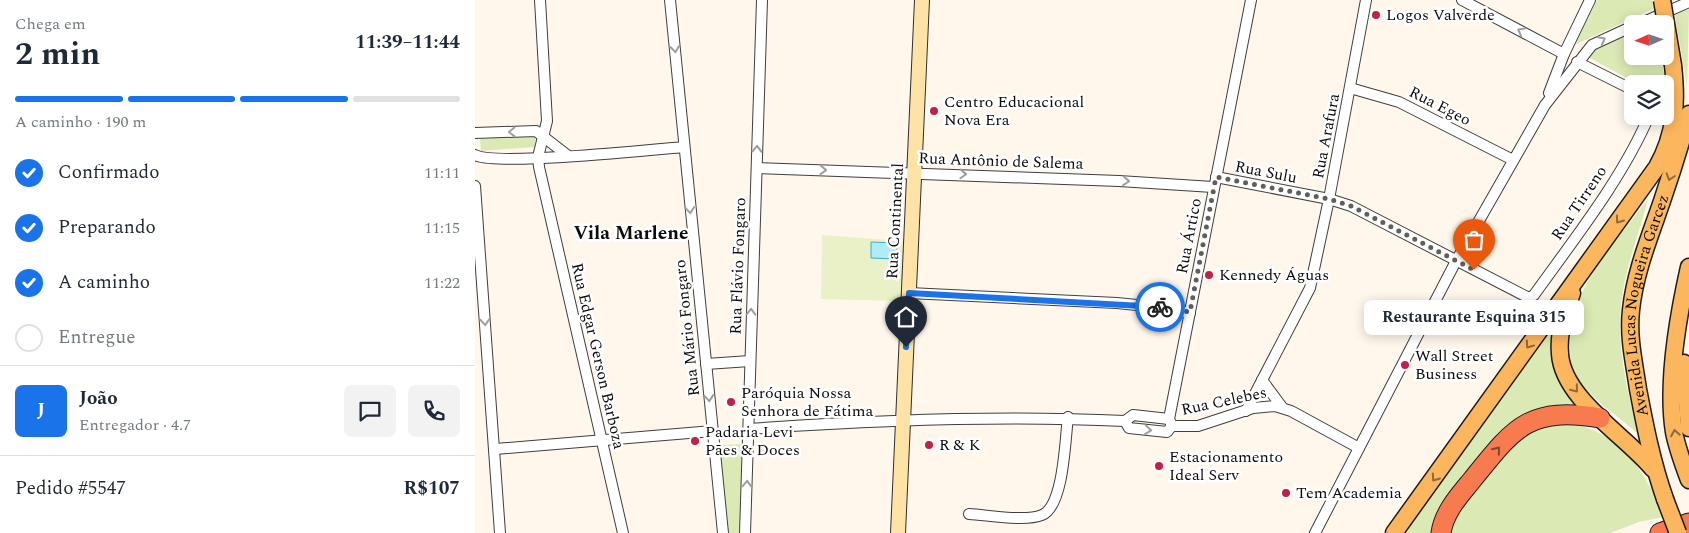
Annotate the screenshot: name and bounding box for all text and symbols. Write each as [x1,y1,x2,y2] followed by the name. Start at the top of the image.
[1386,3,1495,27] place label: Logos Valverde
[1370,9,1382,21] marker: Logos Valverde
[15,12,86,36] text: Chega em
[1624,15,1674,65] north arrow
[1624,15,1674,125] map controls
[1517,27,1526,37] one-way arrow
[355,28,460,57] text: 11:39–11:44
[15,30,100,79] text: 2 min
[1597,36,1606,46] one-way arrow
[669,45,680,53] one-way arrow
[1624,75,1674,125] button: layers
[1405,80,1475,132] street label: Rua Egeo
[944,90,1084,132] place label: Centro Educacional Nova Era
[1306,91,1346,181] street label: Rua Arafura
[928,105,940,117] marker: Centro Educacional Nova Era
[15,110,146,134] text: A caminho · 190 m
[507,127,515,137] one-way arrow
[752,145,762,153] one-way arrow
[918,146,1084,176] street label: Rua Antônio de Salema
[1233,154,1299,190] street label: Rua Sulu
[58,158,159,187] text: Confirmado
[15,159,43,187] icon: check
[424,161,460,185] text: 11:11
[1545,161,1613,245] street label: Rua Tirreno
[880,162,910,280] street label: Rua Continental
[819,164,827,175] one-way arrow
[960,169,968,180] one-way arrow
[1666,172,1676,181] one-way arrow
[1122,176,1130,187] one-way arrow
[1618,191,1675,419] street label: Avenida Lucas Nogueira Garcez
[1170,196,1208,276] street label: Rua Ártico
[724,197,752,335] street label: Rua Flávio Fongaro
[684,207,695,215] one-way arrow
[58,213,156,242] text: Preparando
[15,214,43,242] icon: check
[1616,214,1624,223] one-way arrow
[424,216,460,240] text: 11:15
[574,219,688,248] district label: Vila Marlene
[1453,219,1495,270] pin
[1460,226,1488,254] icon: bag
[668,259,706,397] street label: Rua Mário Fongaro
[565,260,631,452] street label: Rua Edgar Gerson Barboza
[1219,263,1329,287] place label: Kennedy Águas
[58,268,150,297] text: A caminho
[15,269,43,297] icon: check
[1203,269,1215,281] marker: Kennedy Águas
[424,271,460,295] text: 11:22
[1135,282,1185,332] courier
[1146,293,1174,321] icon: bike
[885,296,927,347] pin
[1364,300,1584,335] callout: Restaurante Esquina 315
[892,303,920,331] icon: home
[1382,305,1566,329] text: Restaurante Esquina 315
[746,308,757,316] one-way arrow
[480,318,491,326] one-way arrow
[58,323,135,352] text: Entregue
[1526,339,1535,349] one-way arrow
[1415,344,1494,386] place label: Wall Street Business
[1399,359,1411,371] marker: Wall Street Business
[1179,380,1269,422] street label: Rua Celebes
[741,381,874,423] place label: Paróquia Nossa Senhora de Fátima
[1570,383,1578,392] one-way arrow
[79,384,118,413] text: João
[344,385,396,437] button: chat
[408,385,460,437] button: phone
[704,394,715,402] one-way arrow
[37,396,45,425] text: J
[725,396,737,408] marker: Paróquia Nossa Senhora de Fátima
[79,413,191,437] text: Entregador · 4.7
[705,420,800,462] place label: Padaria Levi Pães & Doces
[1144,424,1152,435] one-way arrow
[1671,429,1681,438] one-way arrow
[939,433,981,457] place label: R & K
[689,435,701,447] marker: Padaria Levi Pães & Doces
[923,439,935,451] marker: R & K
[1169,445,1283,487] place label: Estacionamento Ideal Serv
[1491,447,1499,456] one-way arrow
[1153,460,1165,472] marker: Estacionamento Ideal Serv
[1432,472,1441,482] one-way arrow
[15,474,126,503] text: Pedido #5547
[404,474,460,503] text: R$107
[741,480,752,488] one-way arrow
[1296,481,1402,505] place label: Tem Academia
[1280,487,1292,499] marker: Tem Academia

